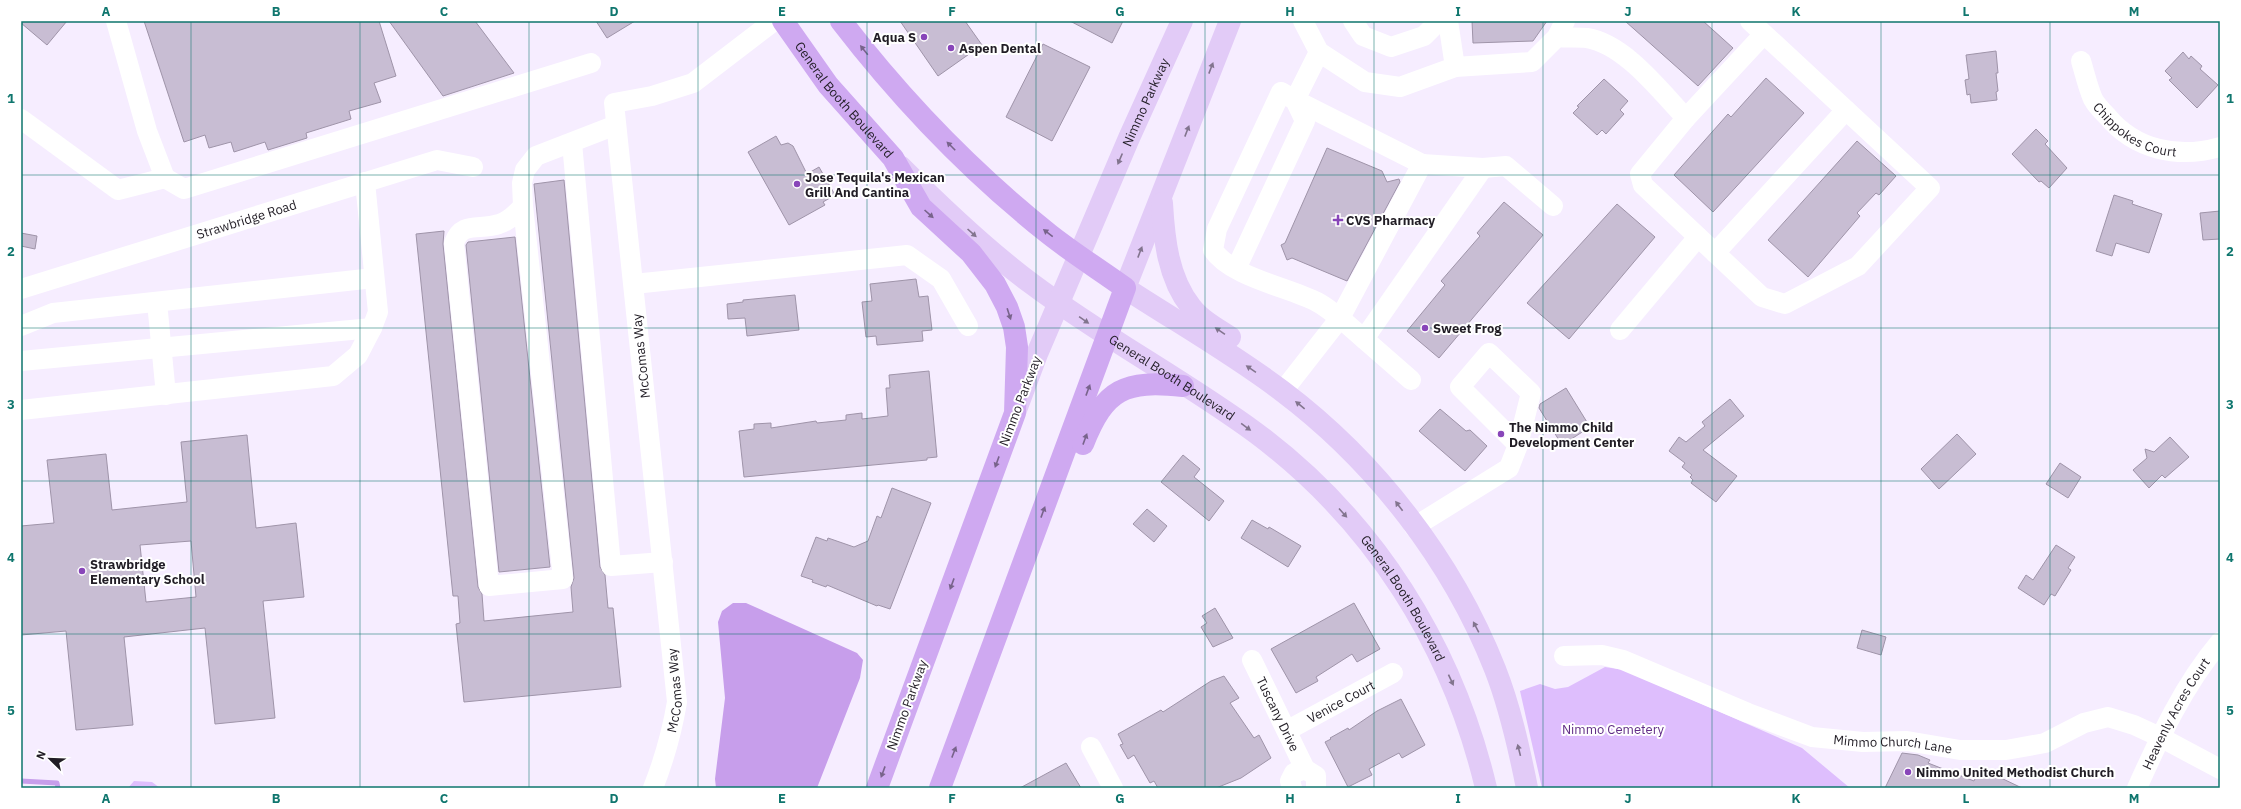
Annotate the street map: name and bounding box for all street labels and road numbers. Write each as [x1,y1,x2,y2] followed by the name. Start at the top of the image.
[791,38,897,162] street label: General Booth Boulevard
[1118,55,1173,149] street label: Nimmo Parkway
[2090,99,2177,160] street label: Chippokes Court
[194,196,299,243] street label: Strawbridge Road
[628,312,654,399] street label: McComas Way
[1106,330,1238,424] street label: General Booth Boulevard
[995,353,1045,448] street label: Nimmo Parkway
[1357,531,1449,664] street label: General Booth Boulevard
[663,647,686,734] street label: McComas Way
[2138,654,2213,772] street label: Heavenly Acres Court
[883,657,931,753] street label: Nimmo Parkway
[1253,674,1304,754] street label: Tuscany Drive
[1304,676,1377,727] street label: Venice Court
[1833,731,1954,757] street label: Mimmo Church Lane

